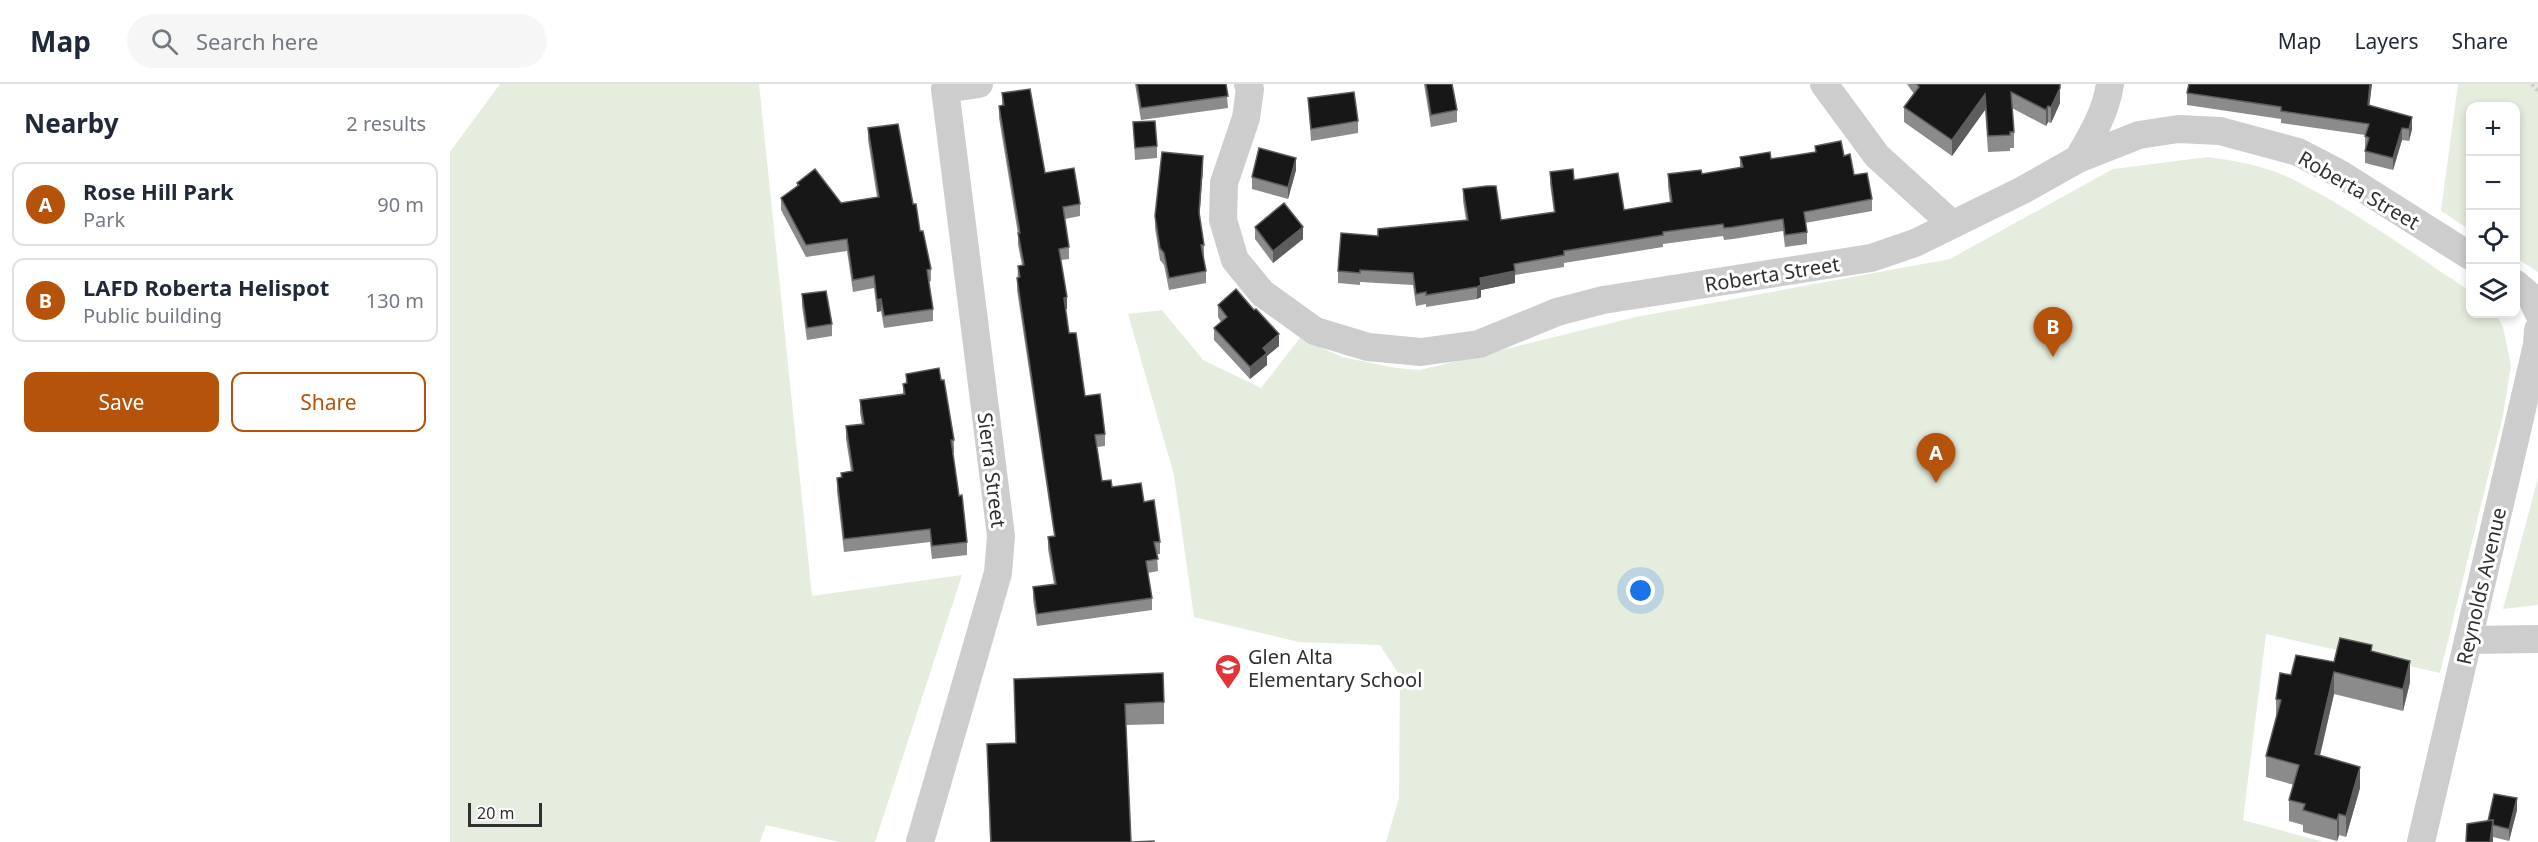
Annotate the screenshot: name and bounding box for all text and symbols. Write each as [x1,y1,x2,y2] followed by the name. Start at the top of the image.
[127,14,547,68] search box
[30,22,91,60] text: Map
[148,25,181,58] icon: search
[196,26,318,56] text: Search here
[2278,27,2322,55] text: Map
[2355,27,2419,55] text: Layers
[2452,27,2508,55] text: Share
[2466,102,2520,318] map controls
[2466,102,2520,156] button: +
[24,105,119,141] text: Nearby
[346,110,426,137] text: 2 results
[2293,144,2425,236] street label: Roberta Street
[2466,156,2520,210] button: −
[83,176,234,206] text: Rose Hill Park
[39,191,52,218] text: A
[377,191,424,218] text: 90 m
[83,206,125,233] text: Park
[2466,210,2520,264] button: locate
[1703,250,1841,298] street label: Roberta Street
[2466,264,2520,318] button: layers
[83,272,329,302] text: LAFD Roberta Helispot
[39,287,52,314] text: B
[366,287,424,314] text: 130 m
[83,302,222,329] text: Public building
[2034,308,2072,357] pin: B
[24,372,219,432] button: Save
[231,372,426,432] button: Share
[972,411,1012,529] street label: Sierra Street
[1916,434,1956,483] pin: A
[2450,505,2512,667] street label: Reynolds Avenue
[1626,576,1655,605] your location
[1248,643,1422,693] place label: Glen Alta Elementary School
[1213,652,1243,690] school or university icon: Glen Alta Elementary School
[468,800,542,828] scale bar
[477,802,514,824] text: 20 m

